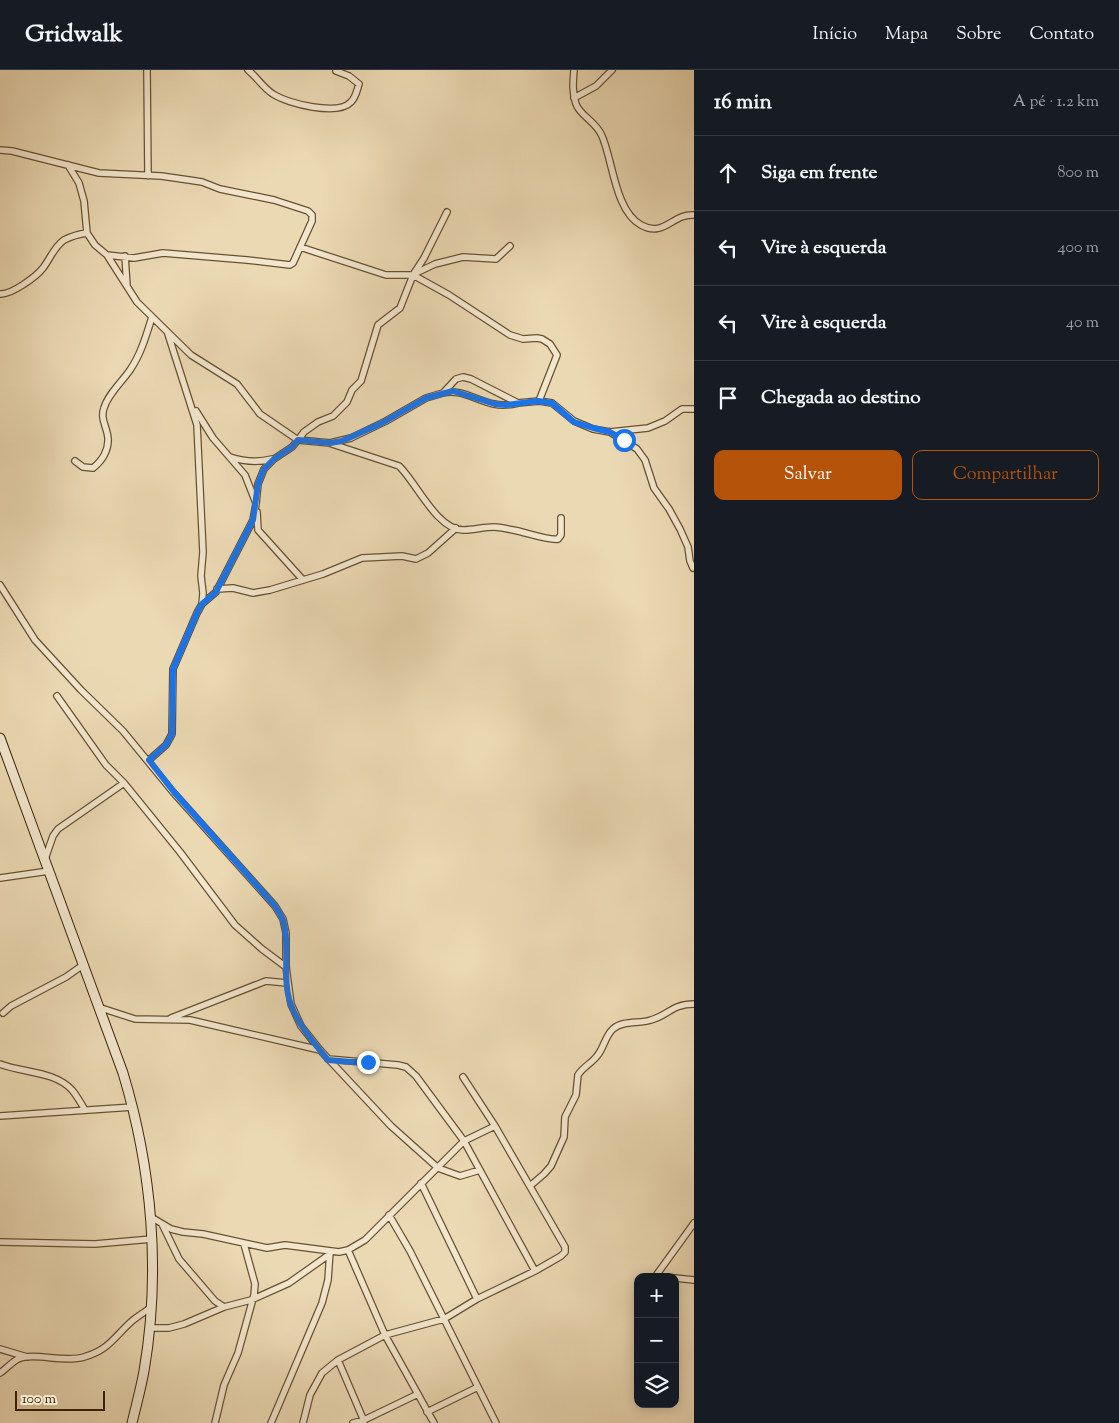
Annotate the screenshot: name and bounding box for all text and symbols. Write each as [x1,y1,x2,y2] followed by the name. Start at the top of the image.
[25,18,123,52] text: Gridwalk
[812,22,857,48] text: Início
[885,22,928,48] text: Mapa
[956,22,1001,48] text: Sobre
[1029,22,1094,48] text: Contato
[714,88,772,118] text: 16 min
[1013,91,1099,114] text: A pé · 1.2 km
[714,159,742,187] icon: ahead
[761,160,877,187] text: Siga em frente
[1057,162,1099,185] text: 800 m
[714,234,742,262] icon: left
[761,235,887,262] text: Vire à esquerda
[1058,237,1099,260] text: 400 m
[714,309,742,337] icon: left
[761,310,887,337] text: Vire à esquerda
[1066,312,1099,335] text: 40 m
[714,384,742,412] icon: arrive
[761,385,921,412] text: Chegada ao destino
[613,429,636,452] route start
[714,450,902,500] button: Salvar
[912,450,1099,500] button: Compartilhar
[357,1051,380,1074] route end
[634,1273,679,1408] map controls
[634,1273,679,1318] button: +
[634,1318,679,1363] button: −
[634,1363,679,1408] button: layers
[15,1388,105,1411] scale bar
[22,1390,56,1410] text: 100 m

